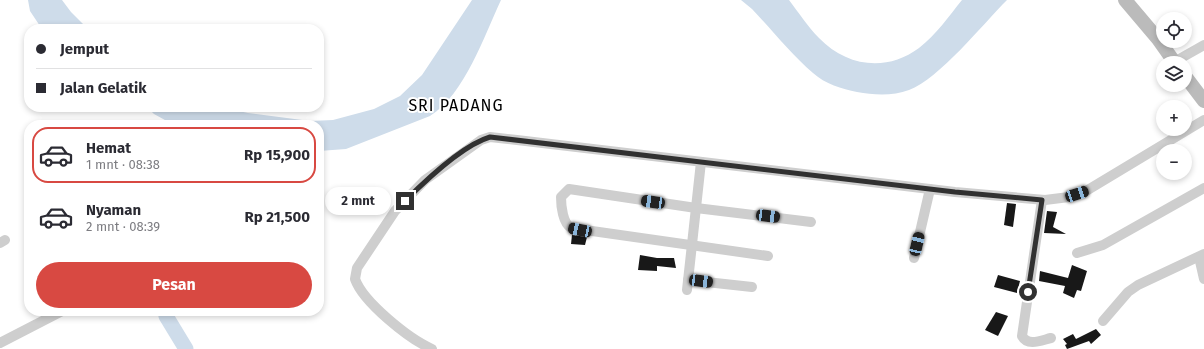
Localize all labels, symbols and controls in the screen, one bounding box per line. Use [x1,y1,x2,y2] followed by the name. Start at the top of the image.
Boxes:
[1156,12,1192,180] map controls
[1156,12,1192,48] button: locate
[60,40,109,58] text: Jemput
[1156,56,1192,92] button: layers
[60,79,147,97] text: Jalan Gelatik
[408,96,504,115] district label: SRI PADANG
[1156,100,1192,136] button: +
[38,137,74,173] icon: car
[86,139,131,157] text: Hemat
[1156,144,1192,180] button: −
[244,146,310,164] text: Rp 15,900
[86,157,160,172] text: 1 mnt · 08:38
[1064,185,1090,203] car
[325,187,391,215] callout: 2 mnt
[396,192,414,210] route end
[341,193,375,208] text: 2 mnt
[640,194,666,210] car
[38,199,74,235] icon: car
[86,201,141,219] text: Nyaman
[245,208,310,226] text: Rp 21,500
[755,209,781,223] car
[86,219,160,234] text: 2 mnt · 08:39
[567,222,593,238] car
[908,231,926,257] car
[36,262,312,308] button: Pesan
[688,274,714,288] car
[1019,283,1037,301] route start

